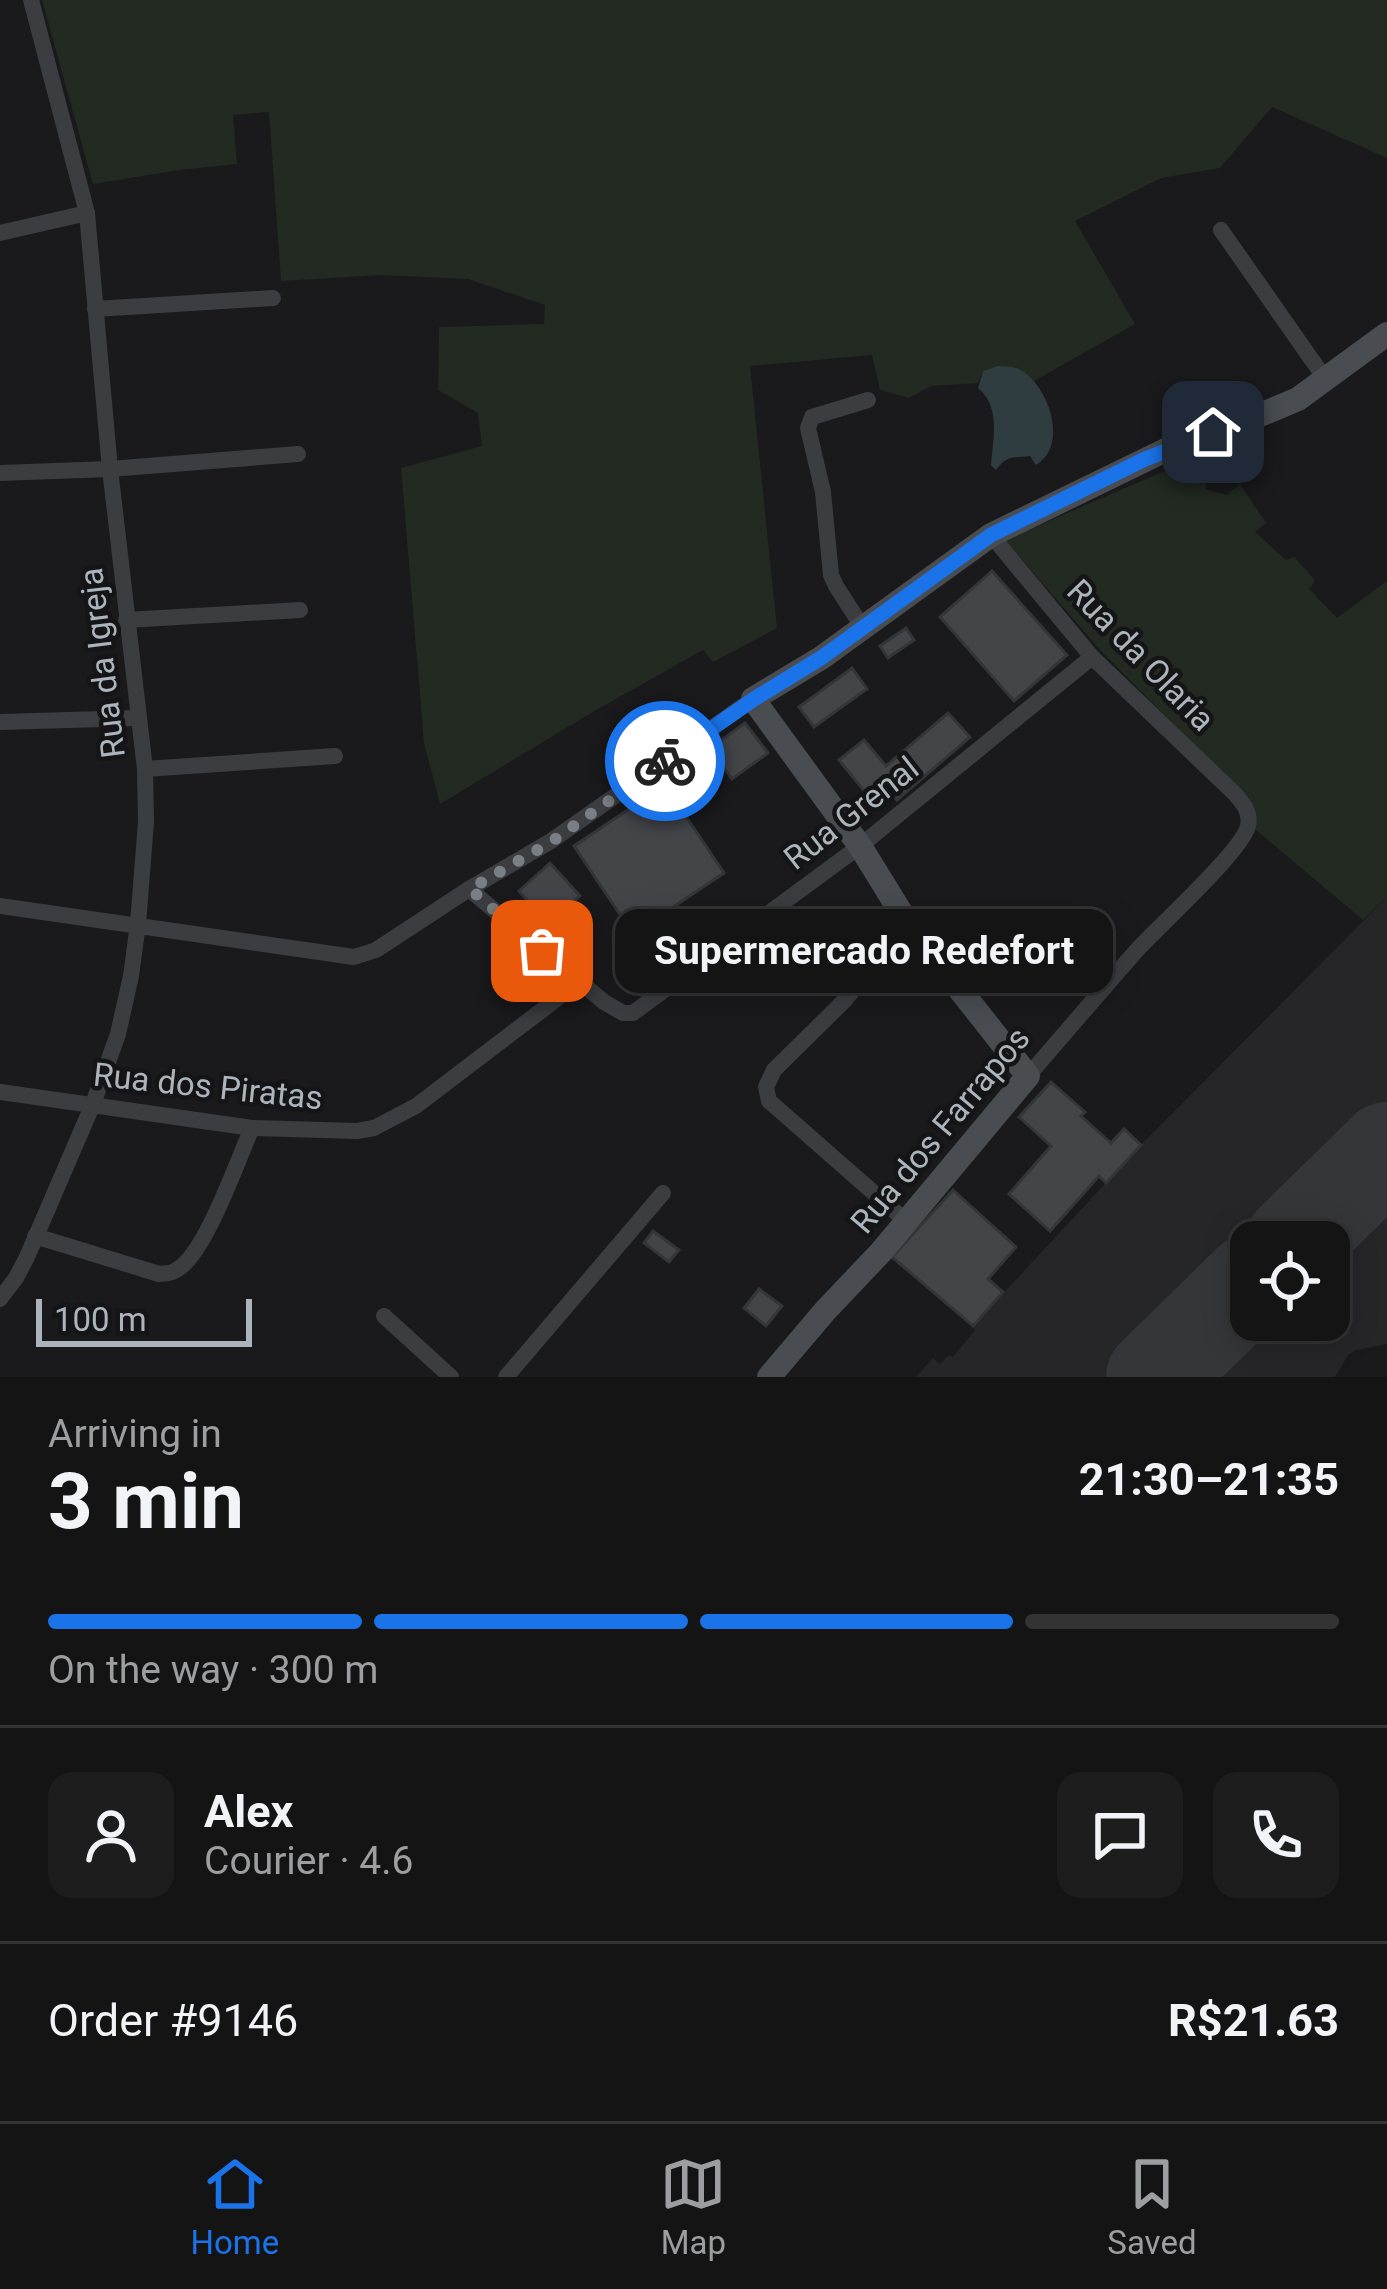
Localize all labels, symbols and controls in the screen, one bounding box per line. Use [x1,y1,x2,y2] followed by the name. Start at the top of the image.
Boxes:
[1162,381,1264,483] pin
[1180,399,1246,465] icon: home
[71,566,133,760] street label: Rua da Igreja
[1059,571,1223,739] street label: Rua da Olaria
[605,701,725,821] courier
[632,728,698,794] icon: bike
[776,748,926,878] street label: Rua Grenal
[491,900,593,1002] pin
[614,909,1112,993] callout: Supermercado Redefort
[509,918,575,984] icon: bag
[654,928,1074,974] text: Supermercado Redefort
[842,1019,1038,1241] street label: Rua dos Farrapos
[91,1055,325,1117] street label: Rua dos Piratas
[1230,1221,1350,1341] map controls
[1230,1221,1350,1341] button: locate
[36,1293,252,1346] scale bar
[54,1300,147,1339] text: 100 m
[48,1411,222,1457] text: Arriving in
[1079,1453,1339,1506] text: 21:30–21:35
[48,1456,244,1547] text: 3 min
[48,1647,379,1693] text: On the way · 300 m
[48,1772,174,1898] button: person
[1057,1772,1183,1898] button: chat
[1213,1772,1339,1898] button: phone
[204,1785,293,1838] text: Alex
[204,1838,413,1884] text: Courier · 4.6
[48,1994,298,2047] text: Order #9146
[1168,1994,1339,2047] text: R$21.63
[191,2151,279,2262] tab: Home
[660,2151,726,2262] tab: Map
[1107,2151,1197,2262] tab: Saved

